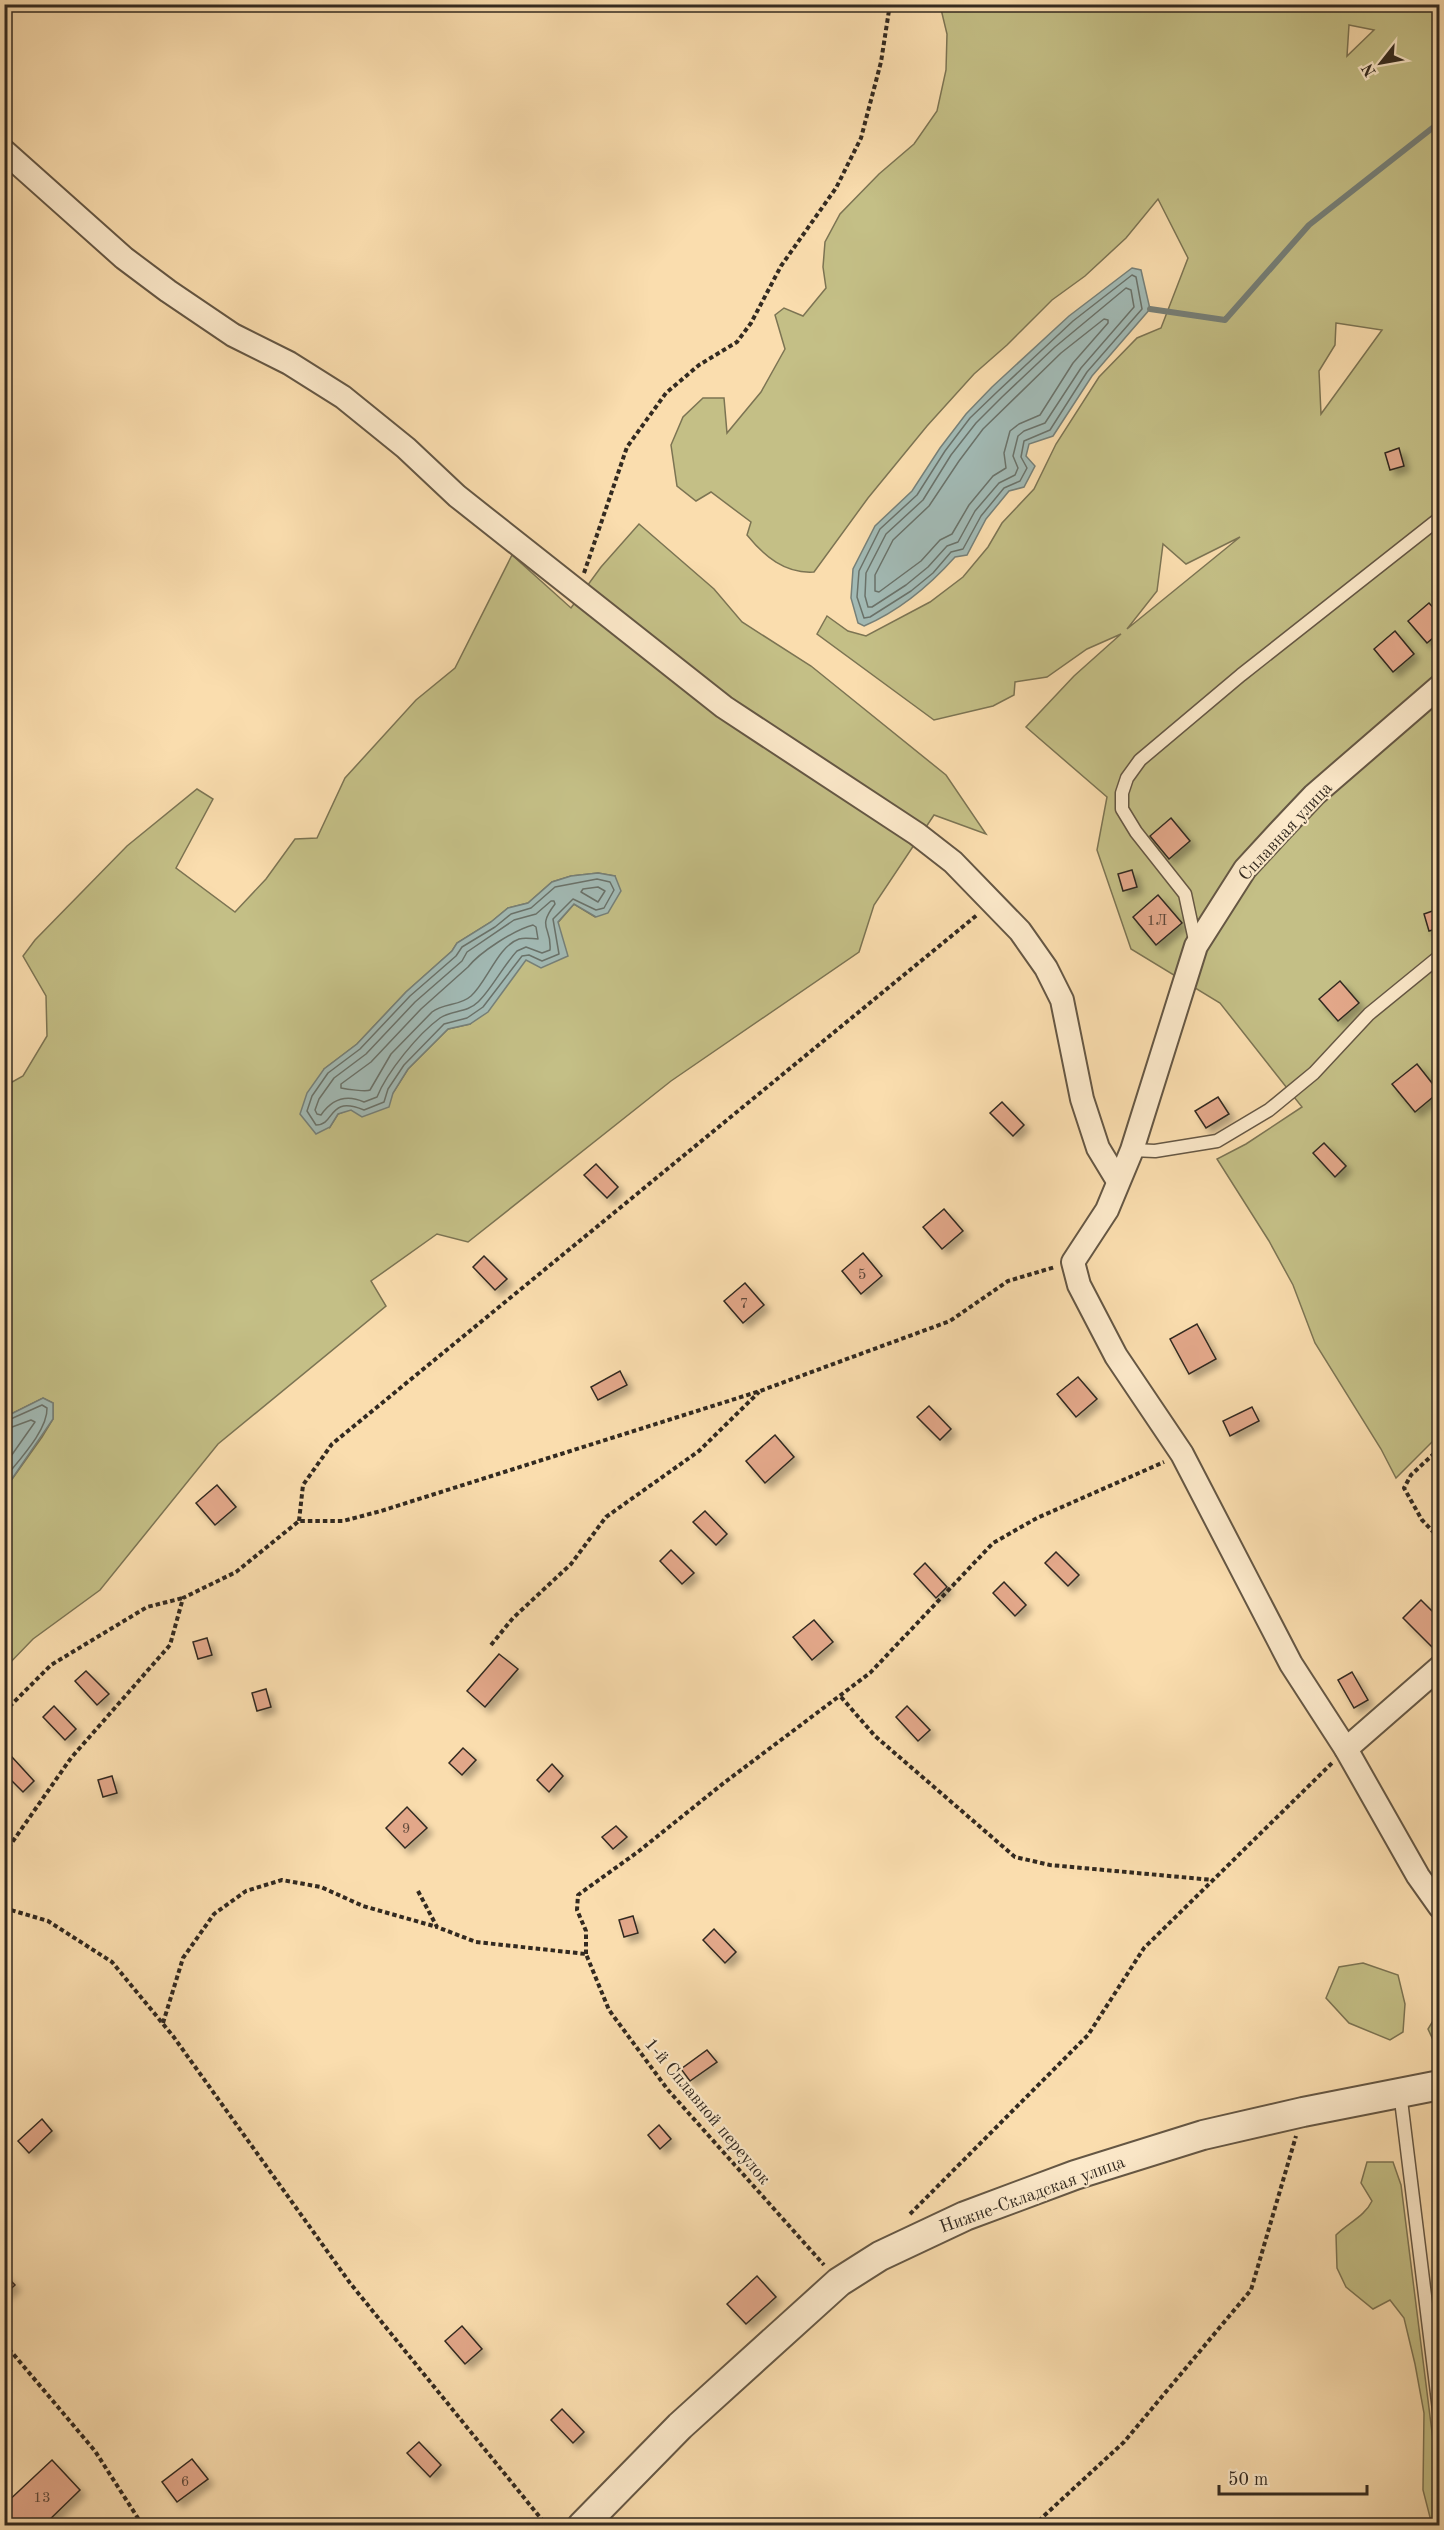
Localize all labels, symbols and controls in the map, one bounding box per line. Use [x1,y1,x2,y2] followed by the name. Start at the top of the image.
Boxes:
[1351,33,1411,93] north arrow
[1359,60,1380,79] text: N
[1236,779,1336,885] street label: Сплавная улица
[1147,914,1168,929] house number: 1Л
[858,1268,866,1283] house number: 5
[740,1297,748,1312] house number: 7
[402,1822,410,1837] house number: 9
[641,2035,774,2188] street label: 1-й Сплавной переулок
[937,2153,1127,2237] street label: Нижне-Складская улица
[1219,2458,1368,2496] scale bar
[1228,2471,1268,2489] text: 50 m
[181,2475,189,2490] house number: 6
[33,2491,51,2506] house number: 13

